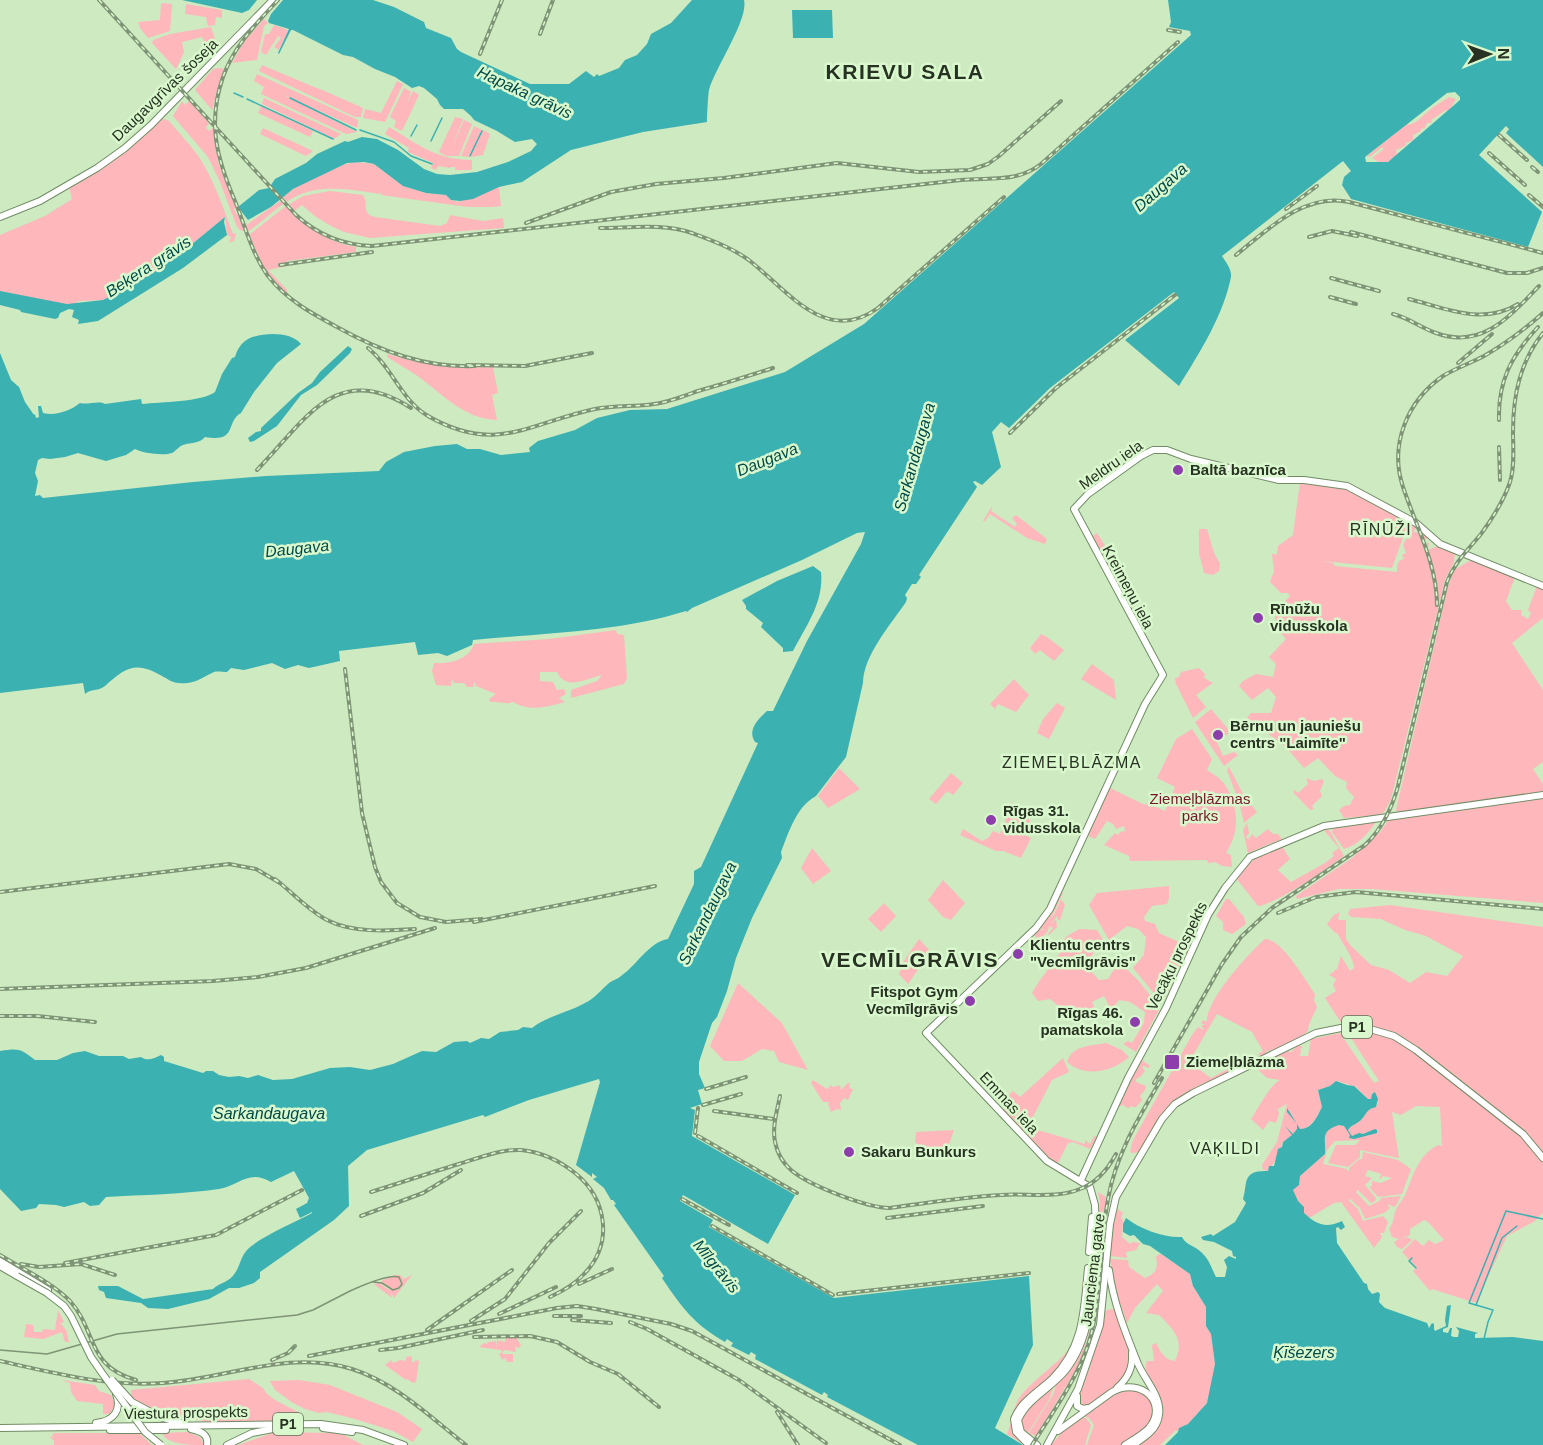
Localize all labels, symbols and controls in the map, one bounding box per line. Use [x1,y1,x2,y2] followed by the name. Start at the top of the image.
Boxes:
[1459,24,1519,84] north arrow
[108,34,221,144] street label: Daugavgrīvas šoseja
[1495,48,1512,60] text: N
[826,60,984,83] district label: KRIEVU SALA
[475,63,575,122] water label: Hapaka grāvis
[1131,160,1190,215] water label: Daugava
[103,233,194,300] water label: Beķera grāvis
[891,401,938,513] water label: Sarkandaugava
[1076,436,1146,493] street label: Meldru iela
[734,440,800,479] water label: Daugava
[1190,461,1287,478] place label: Baltā baznīca
[1171,463,1185,477] marker: Baltā baznīca
[1350,520,1412,538] district label: RĪNŪŽI
[264,537,330,560] water label: Daugava
[1099,542,1158,632] street label: Kreimeņu iela
[1270,600,1348,634] place label: Rīnūžu vidusskola
[1251,611,1265,625] marker: Rīnūžu vidusskola
[1230,717,1361,751] place label: Bērnu un jauniešu centrs "Laimīte"
[1211,728,1225,742] marker: Bērnu un jauniešu centrs "Laimīte"
[1002,754,1142,771] district label: ZIEMEĻBLĀZMA
[1150,790,1250,824] park label: Ziemeļblāzmas parks
[1003,802,1081,836] place label: Rīgas 31. vidusskola
[984,813,998,827] marker: Rīgas 31. vidusskola
[675,859,740,967] water label: Sarkandaugava
[1143,899,1210,1013] street label: Vecāķu prospekts
[1030,936,1136,970] place label: Klientu centrs "Vecmīlgrāvis"
[1011,947,1025,961] marker: Klientu centrs "Vecmīlgrāvis"
[821,948,999,971] district label: VECMĪLGRĀVIS
[866,983,958,1017] place label: Fitspot Gym Vecmīlgrāvis
[963,994,977,1008] marker: Fitspot Gym Vecmīlgrāvis
[1040,1004,1124,1038] place label: Rīgas 46. pamatskola
[1128,1015,1142,1029] marker: Rīgas 46. pamatskola
[1342,1016,1372,1038] road number: P1
[1163,1053,1181,1071] marker: Ziemeļblāzma
[1186,1053,1285,1070] place label: Ziemeļblāzma
[976,1068,1043,1138] street label: Emmas iela
[213,1105,325,1122] water label: Sarkandaugava
[1190,1140,1260,1157] district label: VAĶILDI
[861,1143,976,1160] place label: Sakaru Bunkurs
[842,1145,856,1159] marker: Sakaru Bunkurs
[1077,1213,1108,1327] street label: Jaunciema gatve
[690,1236,743,1296] water label: Mīlgrāvis
[1273,1344,1335,1361] water label: Ķīšezers
[124,1403,248,1422] street label: Viestura prospekts
[273,1413,303,1435] road number: P1

